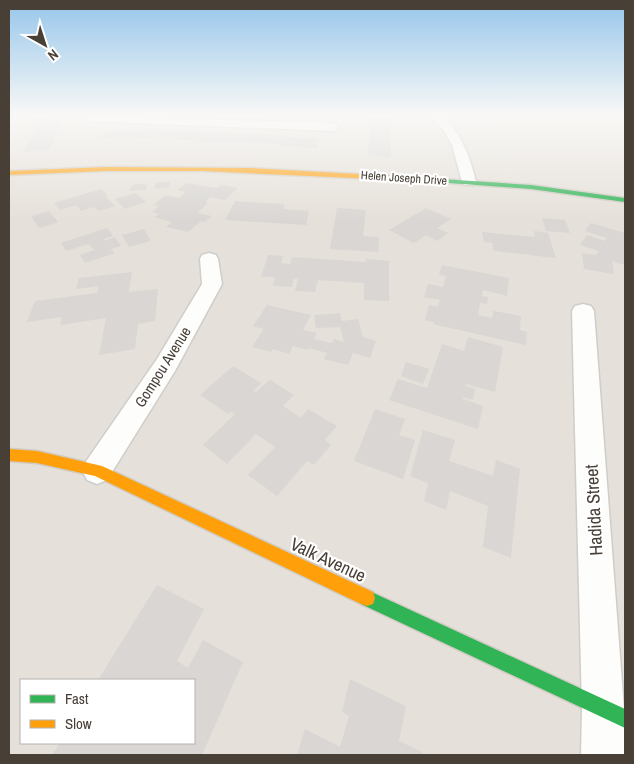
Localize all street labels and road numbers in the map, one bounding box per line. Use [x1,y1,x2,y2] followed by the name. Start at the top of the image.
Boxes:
[360,167,448,189] street label: Helen Joseph Drive
[129,322,196,411] street label: Gompou Avenue
[579,464,608,556] street label: Hadida Street
[286,531,370,588] street label: Valk Avenue

